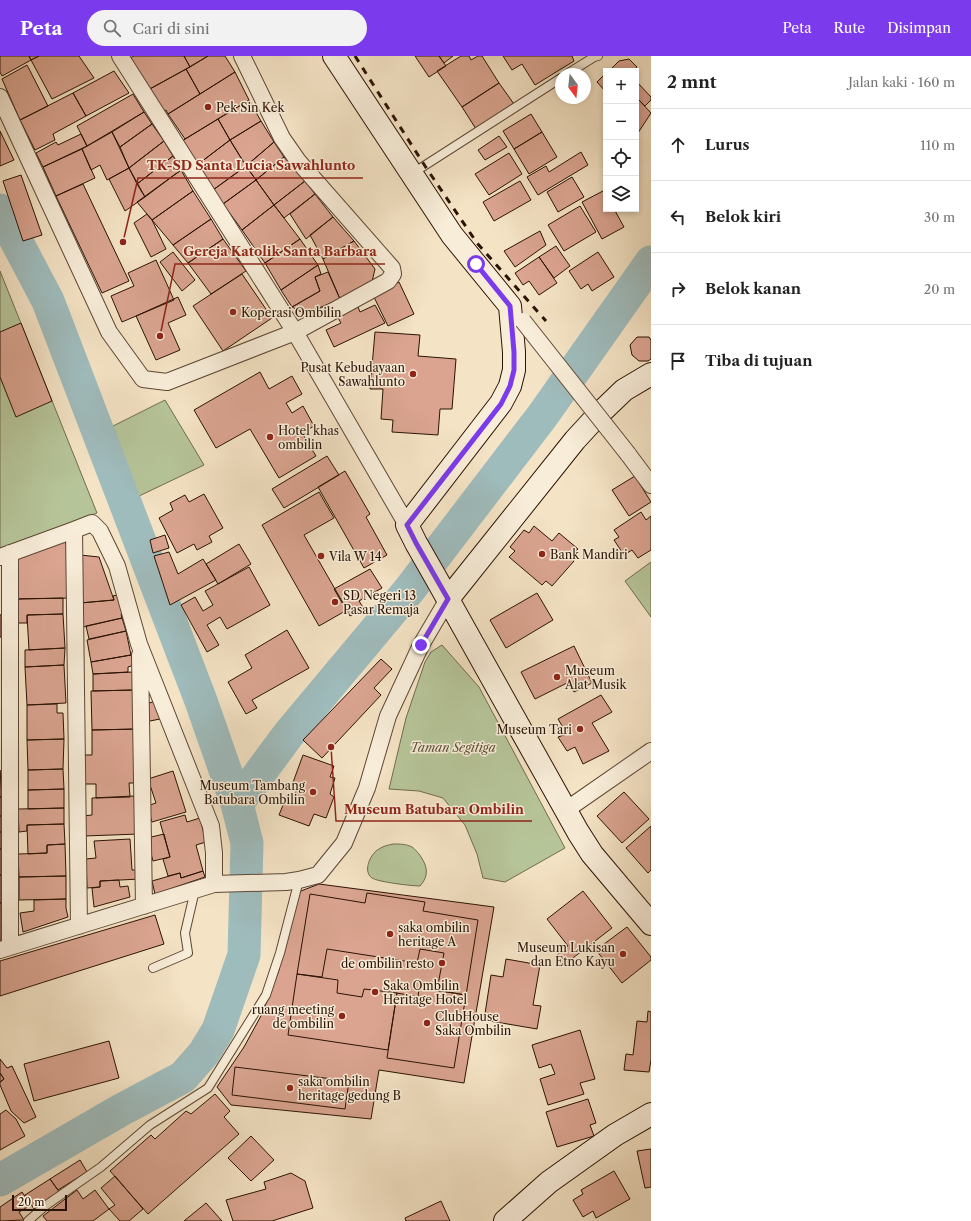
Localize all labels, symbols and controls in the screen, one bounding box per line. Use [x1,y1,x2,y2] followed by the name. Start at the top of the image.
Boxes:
[87,10,367,46] search box
[20,17,63,40] text: Peta
[101,17,123,39] icon: search
[133,19,210,38] text: Cari di sini
[782,19,812,37] text: Peta
[834,19,865,37] text: Rute
[887,19,951,37] text: Disimpan
[555,68,591,104] north arrow
[603,68,639,212] map controls
[603,68,639,104] button: +
[667,72,717,92] text: 2 mnt
[848,74,955,90] text: Jalan kaki · 160 m
[216,100,286,115] place label: Pek Sin Kek
[203,102,213,112] marker: Pek Sin Kek
[603,104,639,140] button: −
[667,134,689,156] icon: ahead
[705,135,750,154] text: Lurus
[920,137,955,153] text: 110 m
[603,140,639,176] button: locate
[138,153,363,178] callout: TK-SD Santa Lucia Sawahlunto
[147,157,355,173] text: TK-SD Santa Lucia Sawahlunto
[603,176,639,212] button: layers
[667,206,689,228] icon: left
[705,207,781,226] text: Belok kiri
[924,209,955,225] text: 30 m
[175,239,385,264] callout: Gereja Katolik Santa Barbara
[183,243,377,259] text: Gereja Katolik Santa Barbara
[467,255,485,273] route start
[667,278,689,300] icon: right
[705,279,801,298] text: Belok kanan
[924,281,955,297] text: 20 m
[241,305,342,320] place label: Koperasi Ombilin
[228,307,238,317] marker: Koperasi Ombilin
[667,350,689,372] icon: arrive
[705,351,813,370] text: Tiba di tujuan
[300,360,405,389] place label: Pusat Kebudayaan Sawahlunto
[408,369,418,379] marker: Pusat Kebudayaan Sawahlunto
[278,423,339,452] place label: Hotel khas ombilin
[265,432,275,442] marker: Hotel khas ombilin
[550,547,628,562] place label: Bank Mandiri
[328,549,382,564] place label: Vila W 14
[537,549,547,559] marker: Bank Mandiri
[316,551,326,561] marker: Vila W 14
[343,588,420,617] place label: SD Negeri 13 Pasar Remaja
[330,597,340,607] marker: SD Negeri 13 Pasar Remaja
[412,636,430,654] route end
[564,663,627,692] place label: Museum Alat Musik
[552,672,562,682] marker: Museum Alat Musik
[496,722,572,737] place label: Museum Tari
[575,724,585,734] marker: Museum Tari
[410,740,496,755] park label: Taman Segitiga
[200,778,306,807] place label: Museum Tambang Batubara Ombilin
[308,787,318,797] marker: Museum Tambang Batubara Ombilin
[336,796,532,821] callout: Museum Batubara Ombilin
[344,801,524,817] text: Museum Batubara Ombilin
[398,920,470,949] place label: saka ombilin heritage A
[385,929,395,939] marker: saka ombilin heritage A
[517,940,616,969] place label: Museum Lukisan dan Etno Kayu
[618,949,628,959] marker: Museum Lukisan dan Etno Kayu
[341,956,434,971] place label: de ombilin resto
[437,958,447,968] marker: de ombilin resto
[383,978,468,1007] place label: Saka Ombilin Heritage Hotel
[370,987,380,997] marker: Saka Ombilin Heritage Hotel
[252,1002,335,1031] place label: ruang meeting de ombilin
[435,1009,512,1038] place label: ClubHouse Saka Ombilin
[337,1011,347,1021] marker: ruang meeting de ombilin
[422,1018,432,1028] marker: ClubHouse Saka Ombilin
[298,1074,401,1103] place label: saka ombilin heritage gedung B
[285,1083,295,1093] marker: saka ombilin heritage gedung B
[12,1193,67,1212] scale bar
[18,1195,44,1209] text: 20 m

